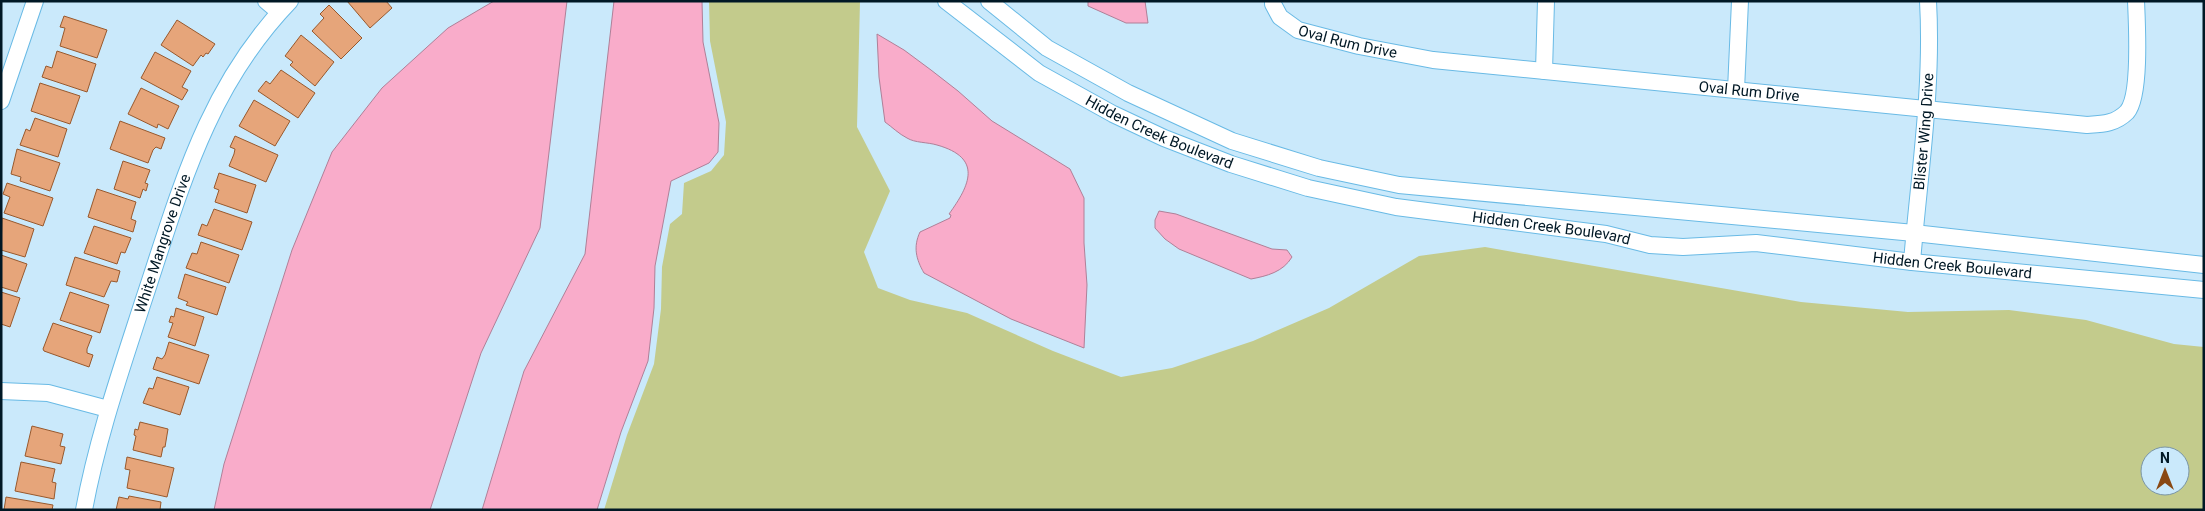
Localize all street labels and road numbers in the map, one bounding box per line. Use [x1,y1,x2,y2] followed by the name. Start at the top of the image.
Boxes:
[1296,21,1399,62] street label: Oval Rum Drive
[1910,73,1937,191] street label: Blister Wing Drive
[1698,77,1800,105] street label: Oval Rum Drive
[1082,92,1236,173] street label: Hidden Creek Boulevard
[131,171,194,316] street label: White Mangrove Drive
[1471,208,1632,249] street label: Hidden Creek Boulevard
[1872,248,2033,282] street label: Hidden Creek Boulevard

